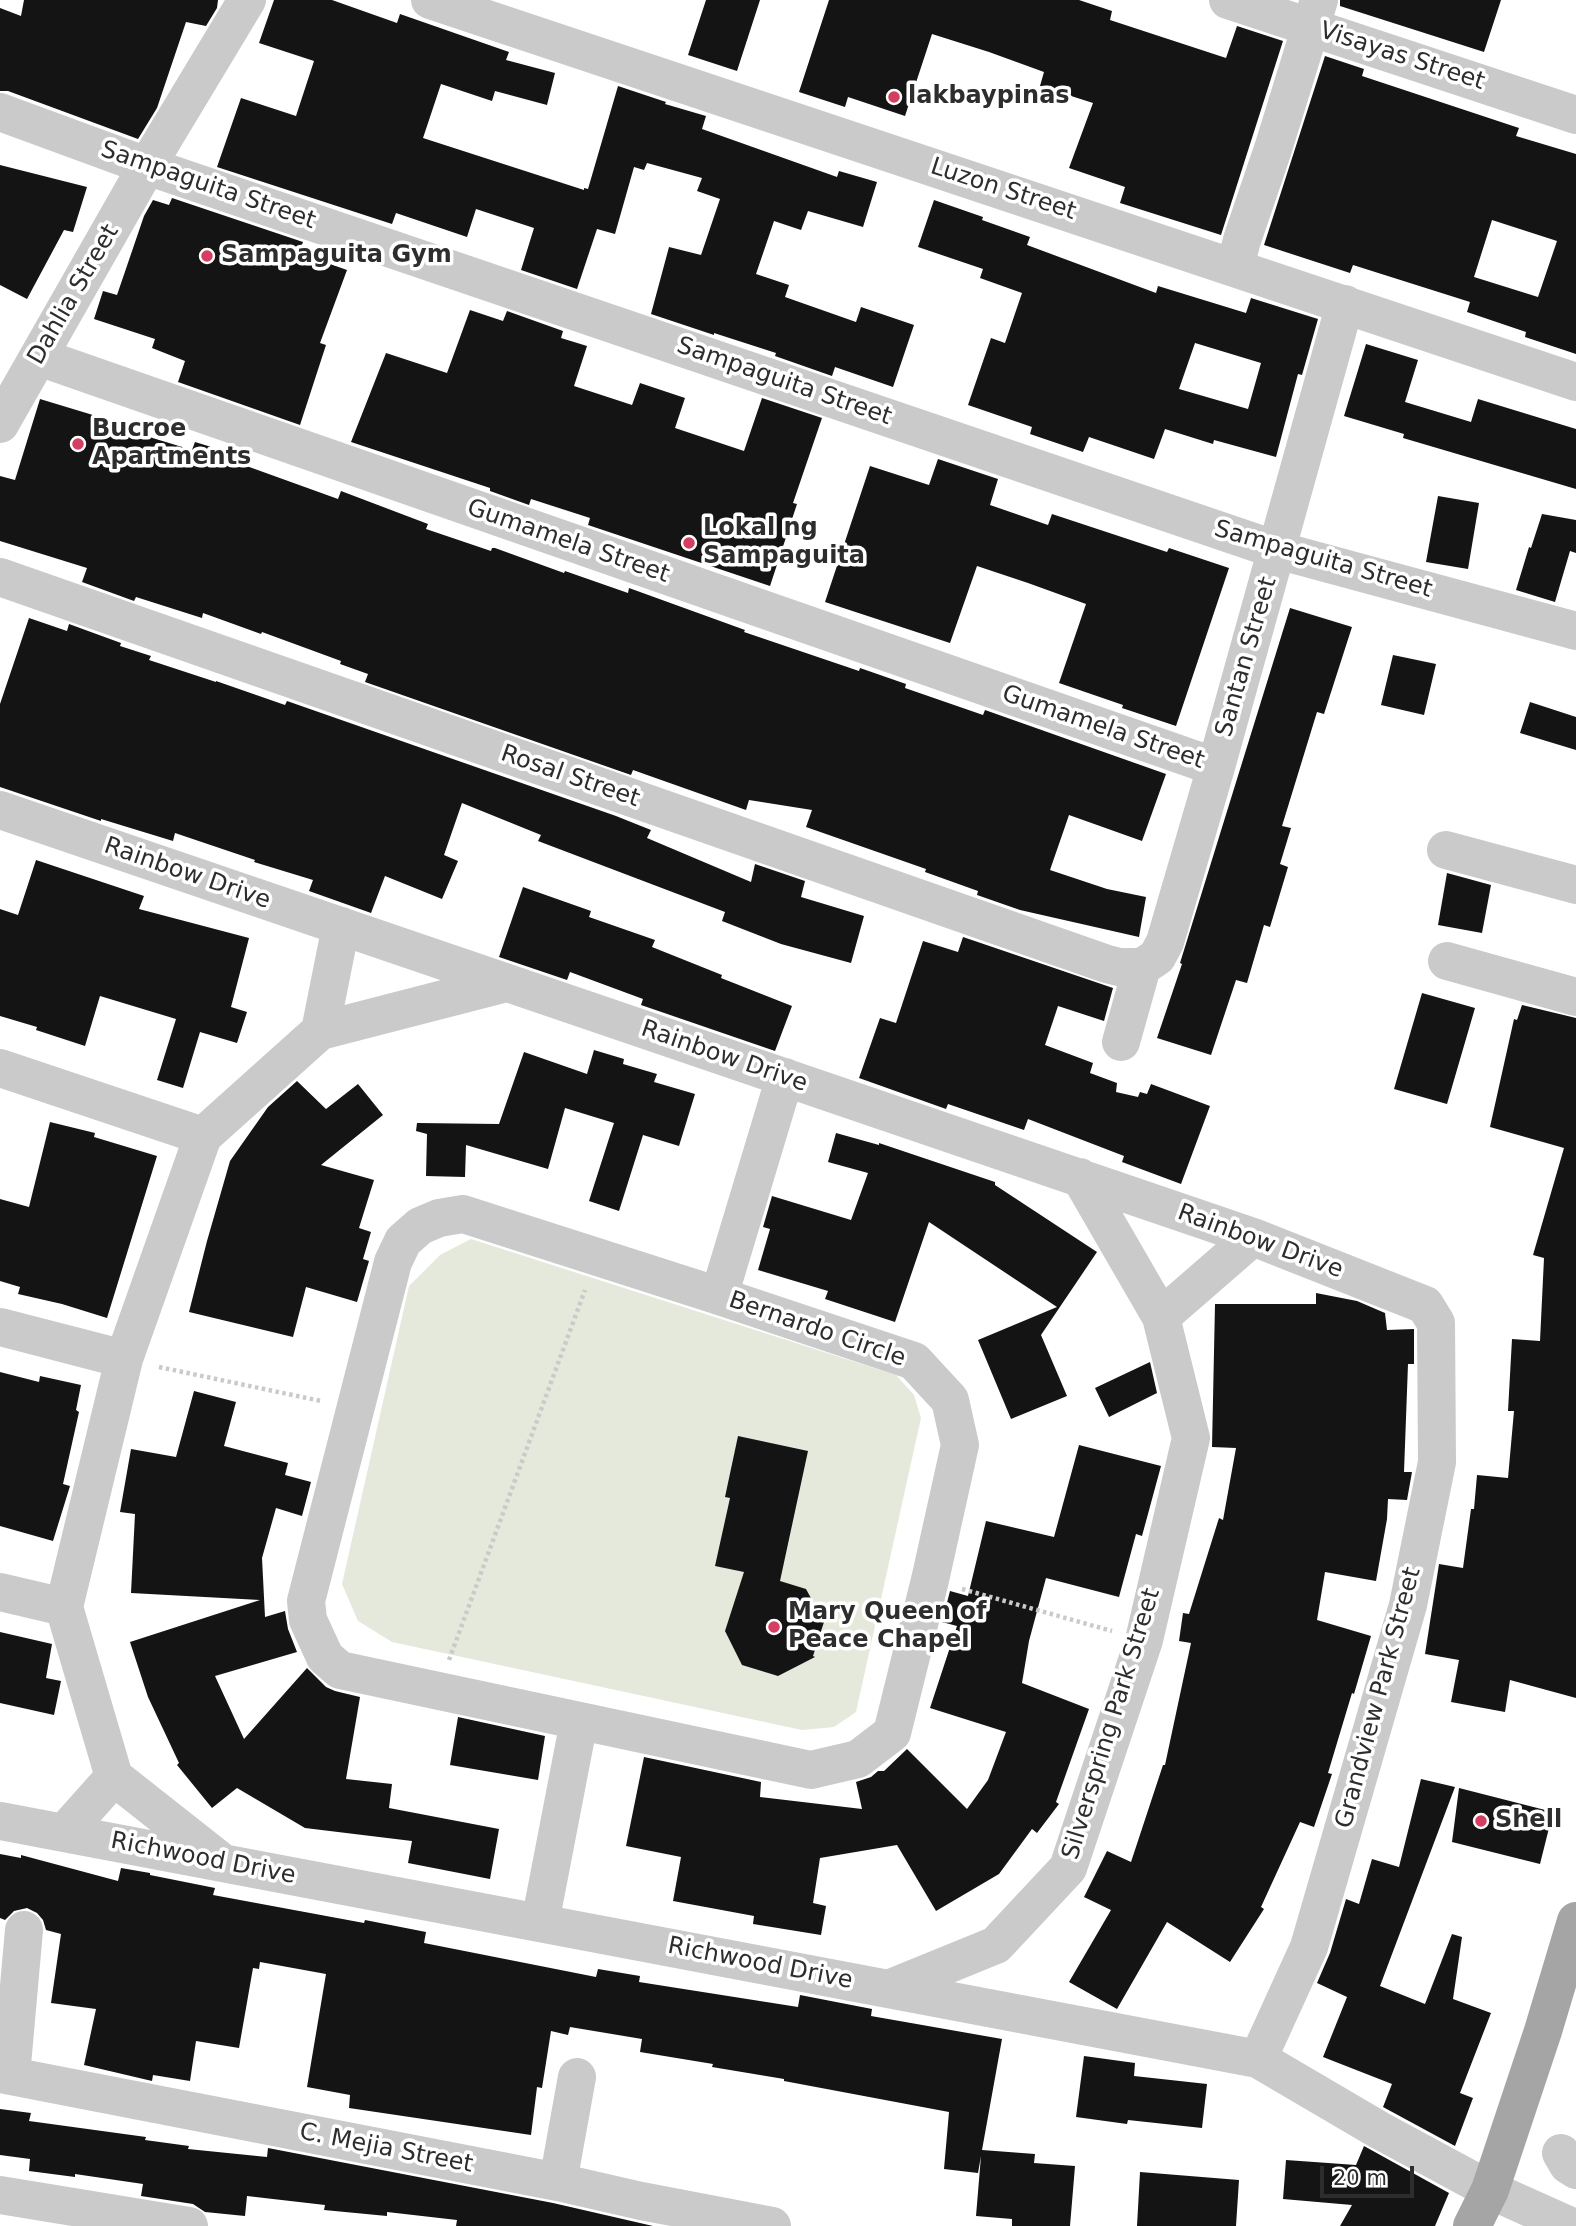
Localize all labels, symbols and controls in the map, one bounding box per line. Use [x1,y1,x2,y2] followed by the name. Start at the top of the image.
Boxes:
[1316,17,1488,97] street label: Visayas Street
[908,83,1070,111] place label: lakbaypinas
[886,89,902,105] marker: lakbaypinas
[97,136,319,236] street label: Sampaguita Street
[927,153,1079,227] street label: Luzon Street
[22,220,126,370] street label: Dahlia Street
[221,242,452,270] place label: Sampaguita Gym
[199,248,215,264] marker: Sampaguita Gym
[673,332,895,432] street label: Sampaguita Street
[92,416,251,472] place label: Bucroe Apartments
[70,436,86,452] marker: Bucroe Apartments
[463,494,673,590] street label: Gumamela Street
[703,515,865,571] place label: Lokal ng Sampaguita
[1211,515,1435,605] street label: Sampaguita Street
[681,535,697,551] marker: Lokal ng Sampaguita
[1210,574,1284,740] street label: Santan Street
[998,680,1208,776] street label: Gumamela Street
[497,740,643,814] street label: Rosal Street
[100,832,274,916] street label: Rainbow Drive
[637,1015,811,1099] street label: Rainbow Drive
[1173,1199,1347,1285] street label: Rainbow Drive
[725,1286,909,1374] street label: Bernardo Circle
[1330,1564,1428,1832] street label: Grandview Park Street
[1057,1585,1167,1863] street label: Silverspring Park Street
[788,1599,986,1655] place label: Mary Queen of Peace Chapel
[766,1619,782,1635] marker: Mary Queen of Peace Chapel
[1495,1807,1562,1835] place label: Shell
[1473,1813,1489,1829] marker: Shell
[108,1827,298,1891] street label: Richwood Drive
[665,1932,855,1996] street label: Richwood Drive
[297,2118,475,2180] street label: C. Mejia Street
[1324,2152,1418,2196] scale bar
[1333,2166,1387,2190] text: 20 m

